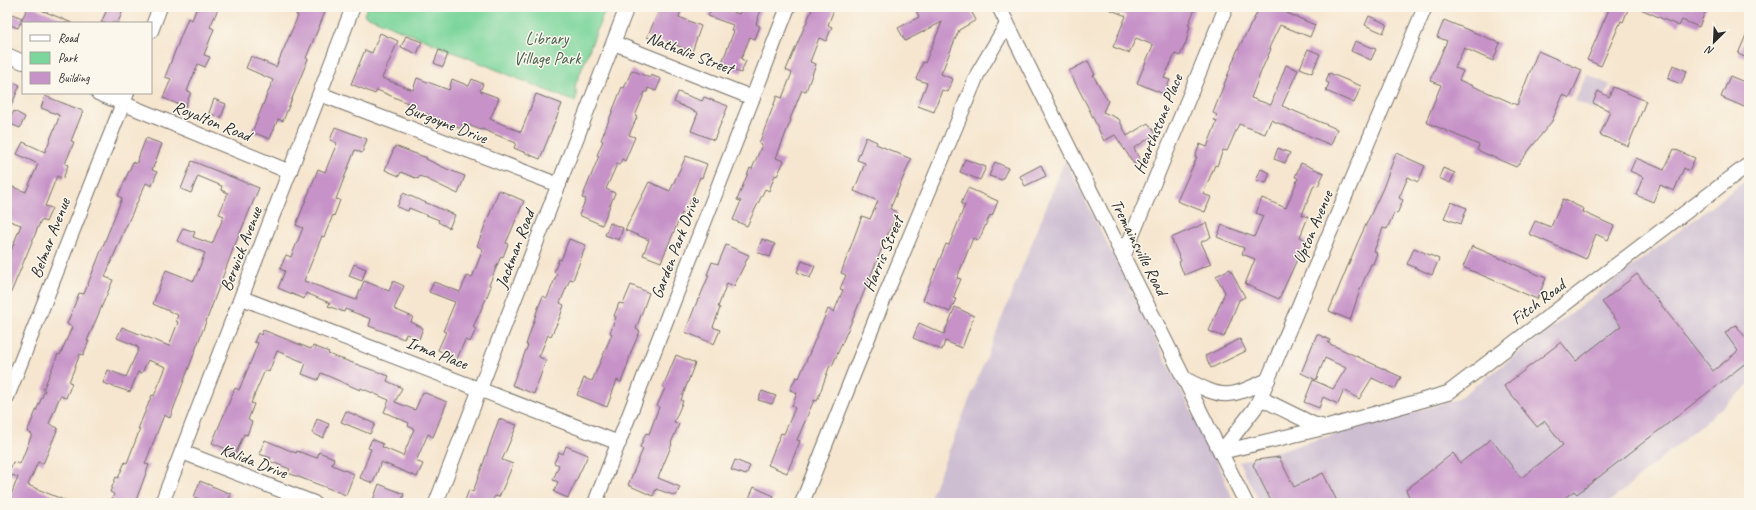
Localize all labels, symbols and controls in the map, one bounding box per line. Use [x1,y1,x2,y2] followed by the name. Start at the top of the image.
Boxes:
[22,22,152,94] legend
[1694,22,1734,62] north arrow
[644,27,738,80] street label: Nathalie Street
[514,28,582,69] park label: Library Village Park
[58,30,80,46] text: Road
[1702,42,1716,59] text: N
[58,50,79,66] text: Park
[58,70,90,86] text: Building
[1129,70,1188,177] street label: Hearthstone Place
[170,96,257,147] street label: Royalton Road
[402,98,492,149] street label: Burgoyne Drive
[1288,186,1338,267] street label: Upton Avenue
[646,193,704,302] street label: Garden Park Drive
[25,194,75,281] street label: Belmar Avenue
[1106,195,1174,302] street label: Tremainsville Road
[215,203,267,294] street label: Berwick Avenue
[490,204,541,292] street label: Jackman Road
[858,211,909,295] street label: Harris Street
[1507,273,1571,329] street label: Fitch Road
[403,332,472,375] street label: Irma Place
[218,439,292,484] street label: Kalida Drive

